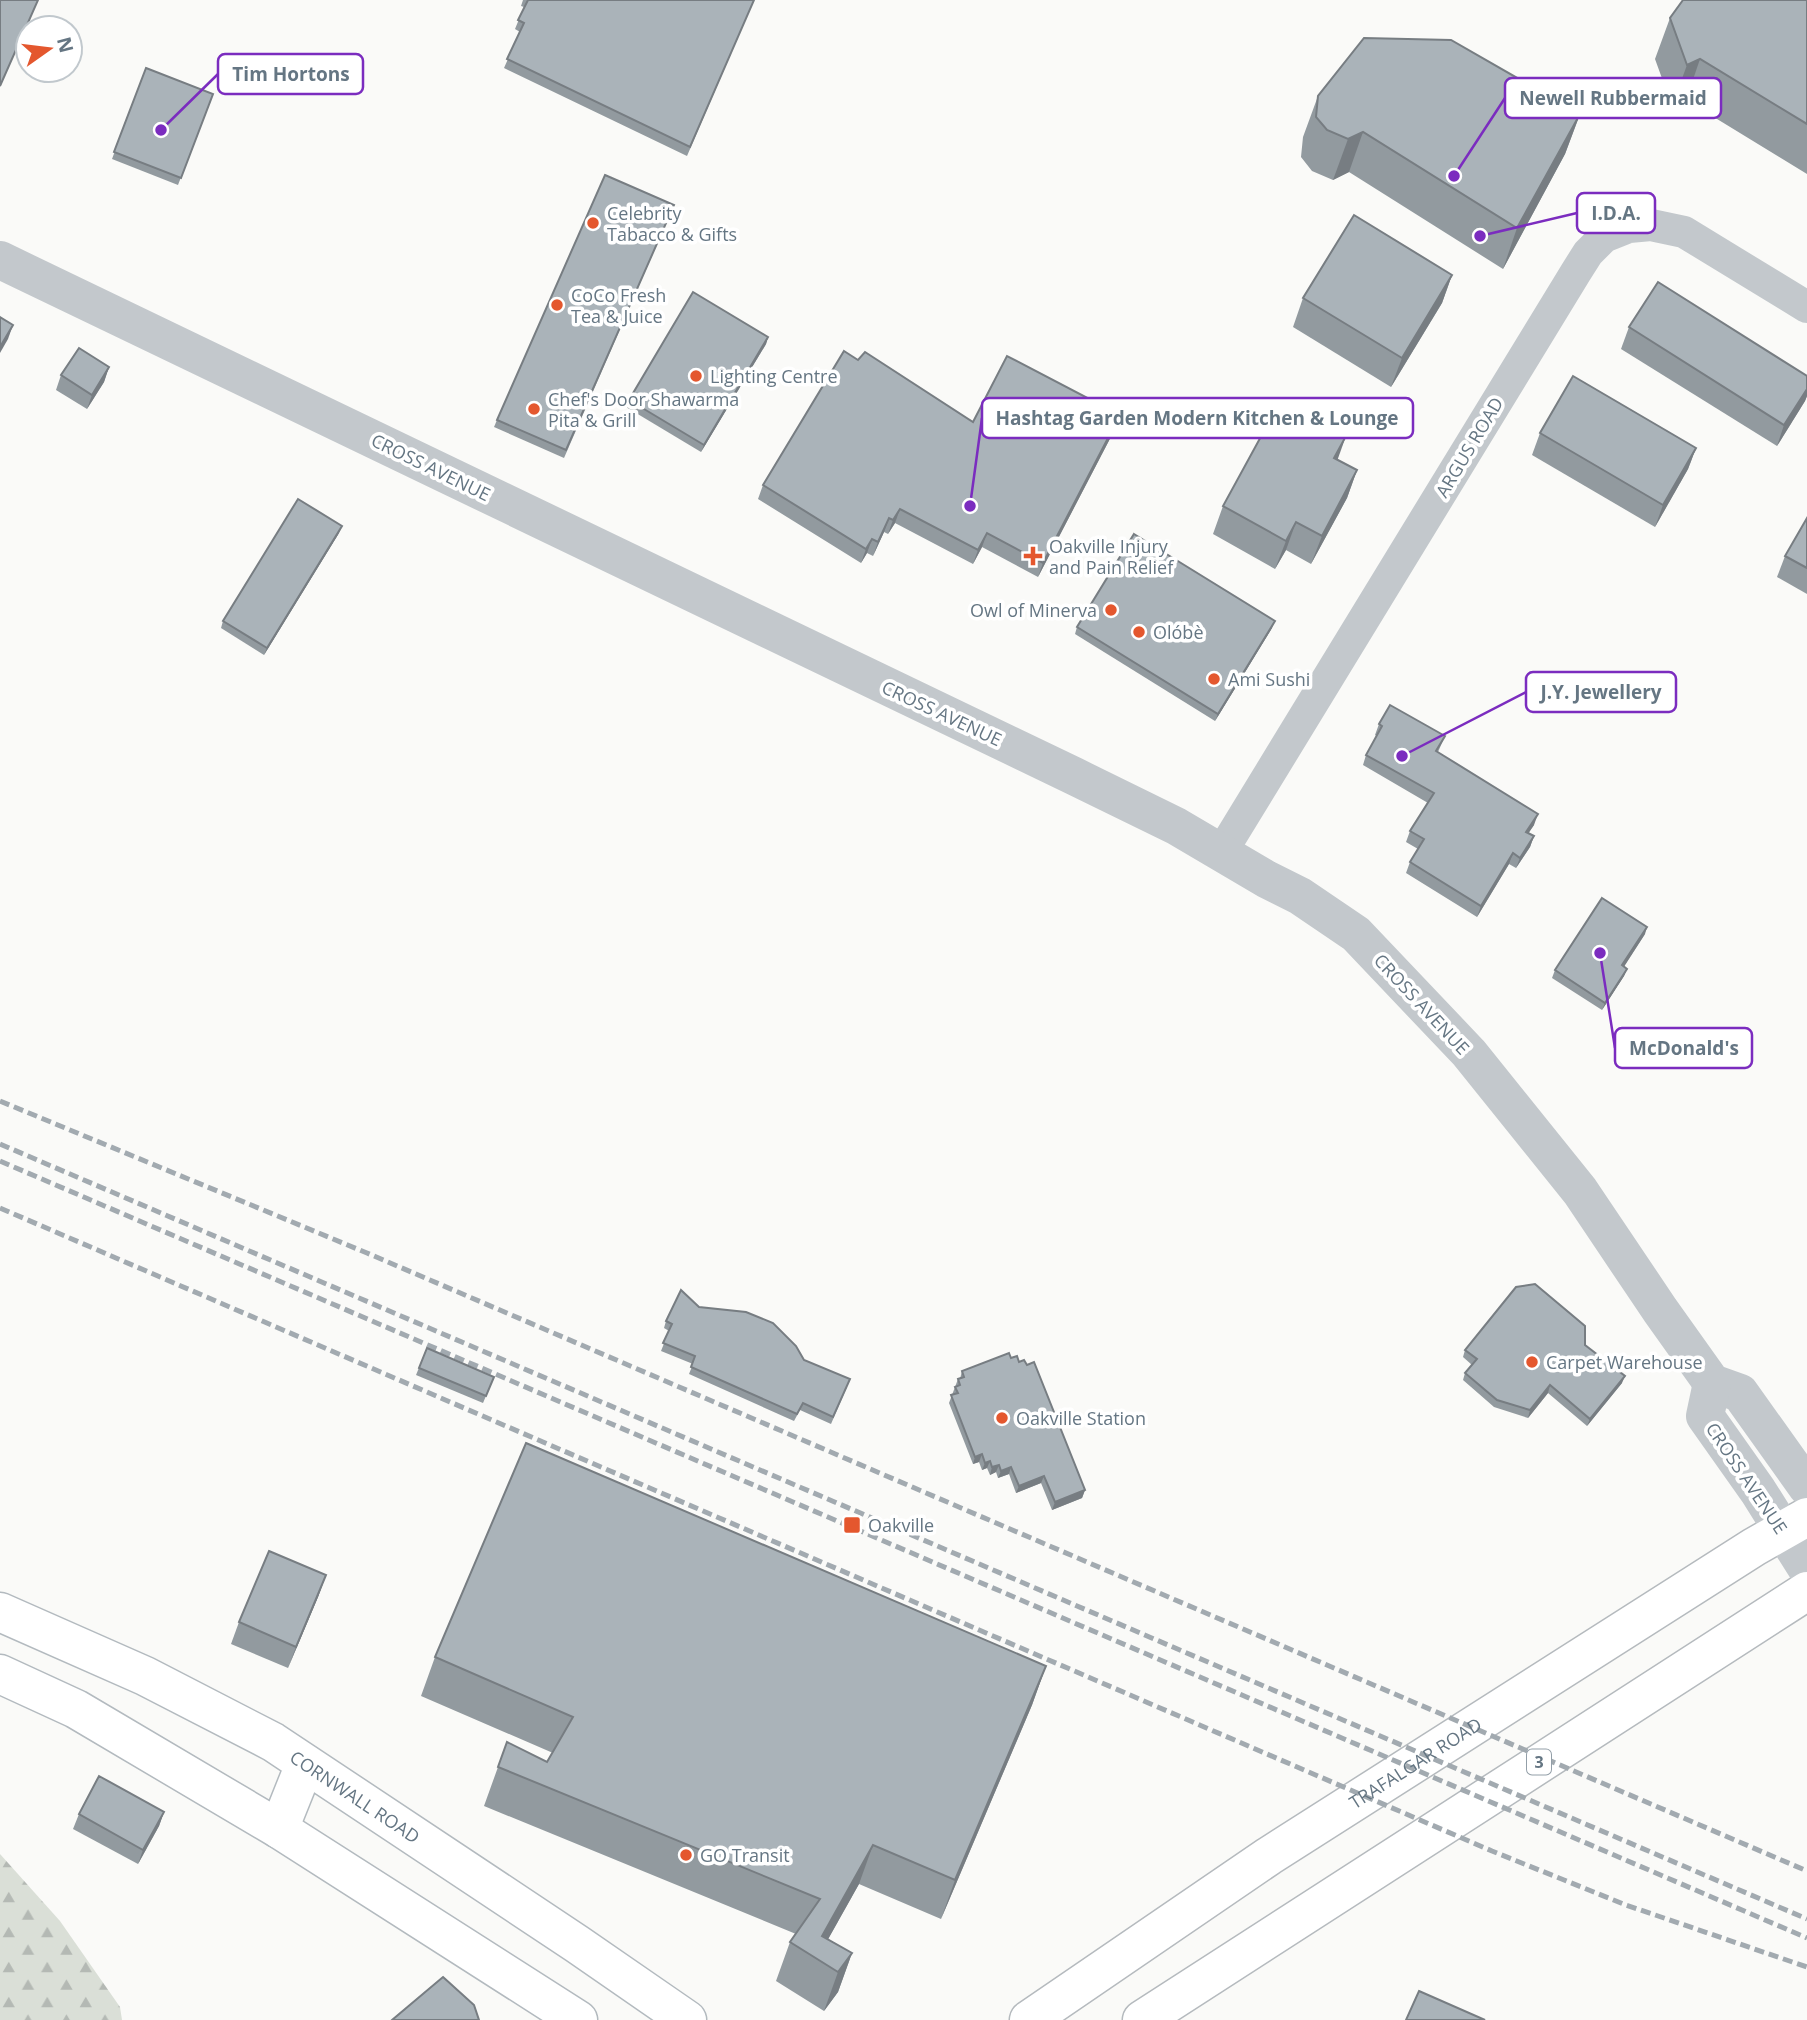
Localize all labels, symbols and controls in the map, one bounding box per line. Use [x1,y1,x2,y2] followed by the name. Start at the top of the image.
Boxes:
[14,14,84,84] north arrow
[51,34,80,56] text: N
[218,54,363,94] callout: Tim Hortons
[232,61,350,87] text: Tim Hortons
[1505,78,1721,118] callout: Newell Rubbermaid
[1519,85,1707,111] text: Newell Rubbermaid
[1577,193,1655,233] callout: I.D.A.
[1591,200,1641,226] text: I.D.A.
[607,201,737,246] place label: Celebrity Tabacco & Gifts
[585,215,601,231] marker: Celebrity Tabacco & Gifts
[571,283,666,328] place label: CoCo Fresh Tea & Juice
[549,297,565,313] marker: CoCo Fresh Tea & Juice
[710,364,838,388] place label: Lighting Centre
[688,368,704,384] marker: Lighting Centre
[548,387,739,432] place label: Chef's Door Shawarma Pita & Grill
[1430,392,1508,502] street label: ARGUS ROAD
[982,398,1413,438] callout: Hashtag Garden Modern Kitchen & Lounge
[526,401,542,417] marker: Chef's Door Shawarma Pita & Grill
[995,405,1399,431] text: Hashtag Garden Modern Kitchen & Lounge
[367,428,495,506] street label: CROSS AVENUE
[1049,534,1174,579] place label: Oakville Injury and Pain Relief
[1023,546,1043,566] marker: Oakville Injury and Pain Relief
[970,598,1097,622] place label: Owl of Minerva
[1103,602,1119,618] marker: Owl of Minerva
[1153,620,1204,644] place label: Olóbè
[1131,624,1147,640] marker: Olóbè
[1228,667,1310,691] place label: Ami Sushi
[1206,671,1222,687] marker: Ami Sushi
[1526,672,1676,712] callout: J.Y. Jewellery
[878,675,1006,751] street label: CROSS AVENUE
[1538,679,1662,705] text: J.Y. Jewellery
[1369,948,1475,1060] street label: CROSS AVENUE
[1615,1028,1752,1068] callout: McDonald's
[1629,1035,1739,1061] text: McDonald's
[1546,1350,1703,1374] place label: Carpet Warehouse
[1524,1354,1540,1370] marker: Carpet Warehouse
[1016,1406,1146,1430] place label: Oakville Station
[994,1410,1010,1426] marker: Oakville Station
[1701,1418,1793,1538] street label: CROSS AVENUE
[868,1513,934,1537] place label: Oakville
[842,1515,862,1535] marker: Oakville
[1344,1712,1486,1814] street label: TRAFALGAR ROAD
[285,1745,425,1848] street label: CORNWALL ROAD
[1527,1750,1551,1774] road number: 3
[700,1843,790,1867] place label: GO Transit
[678,1847,694,1863] marker: GO Transit

